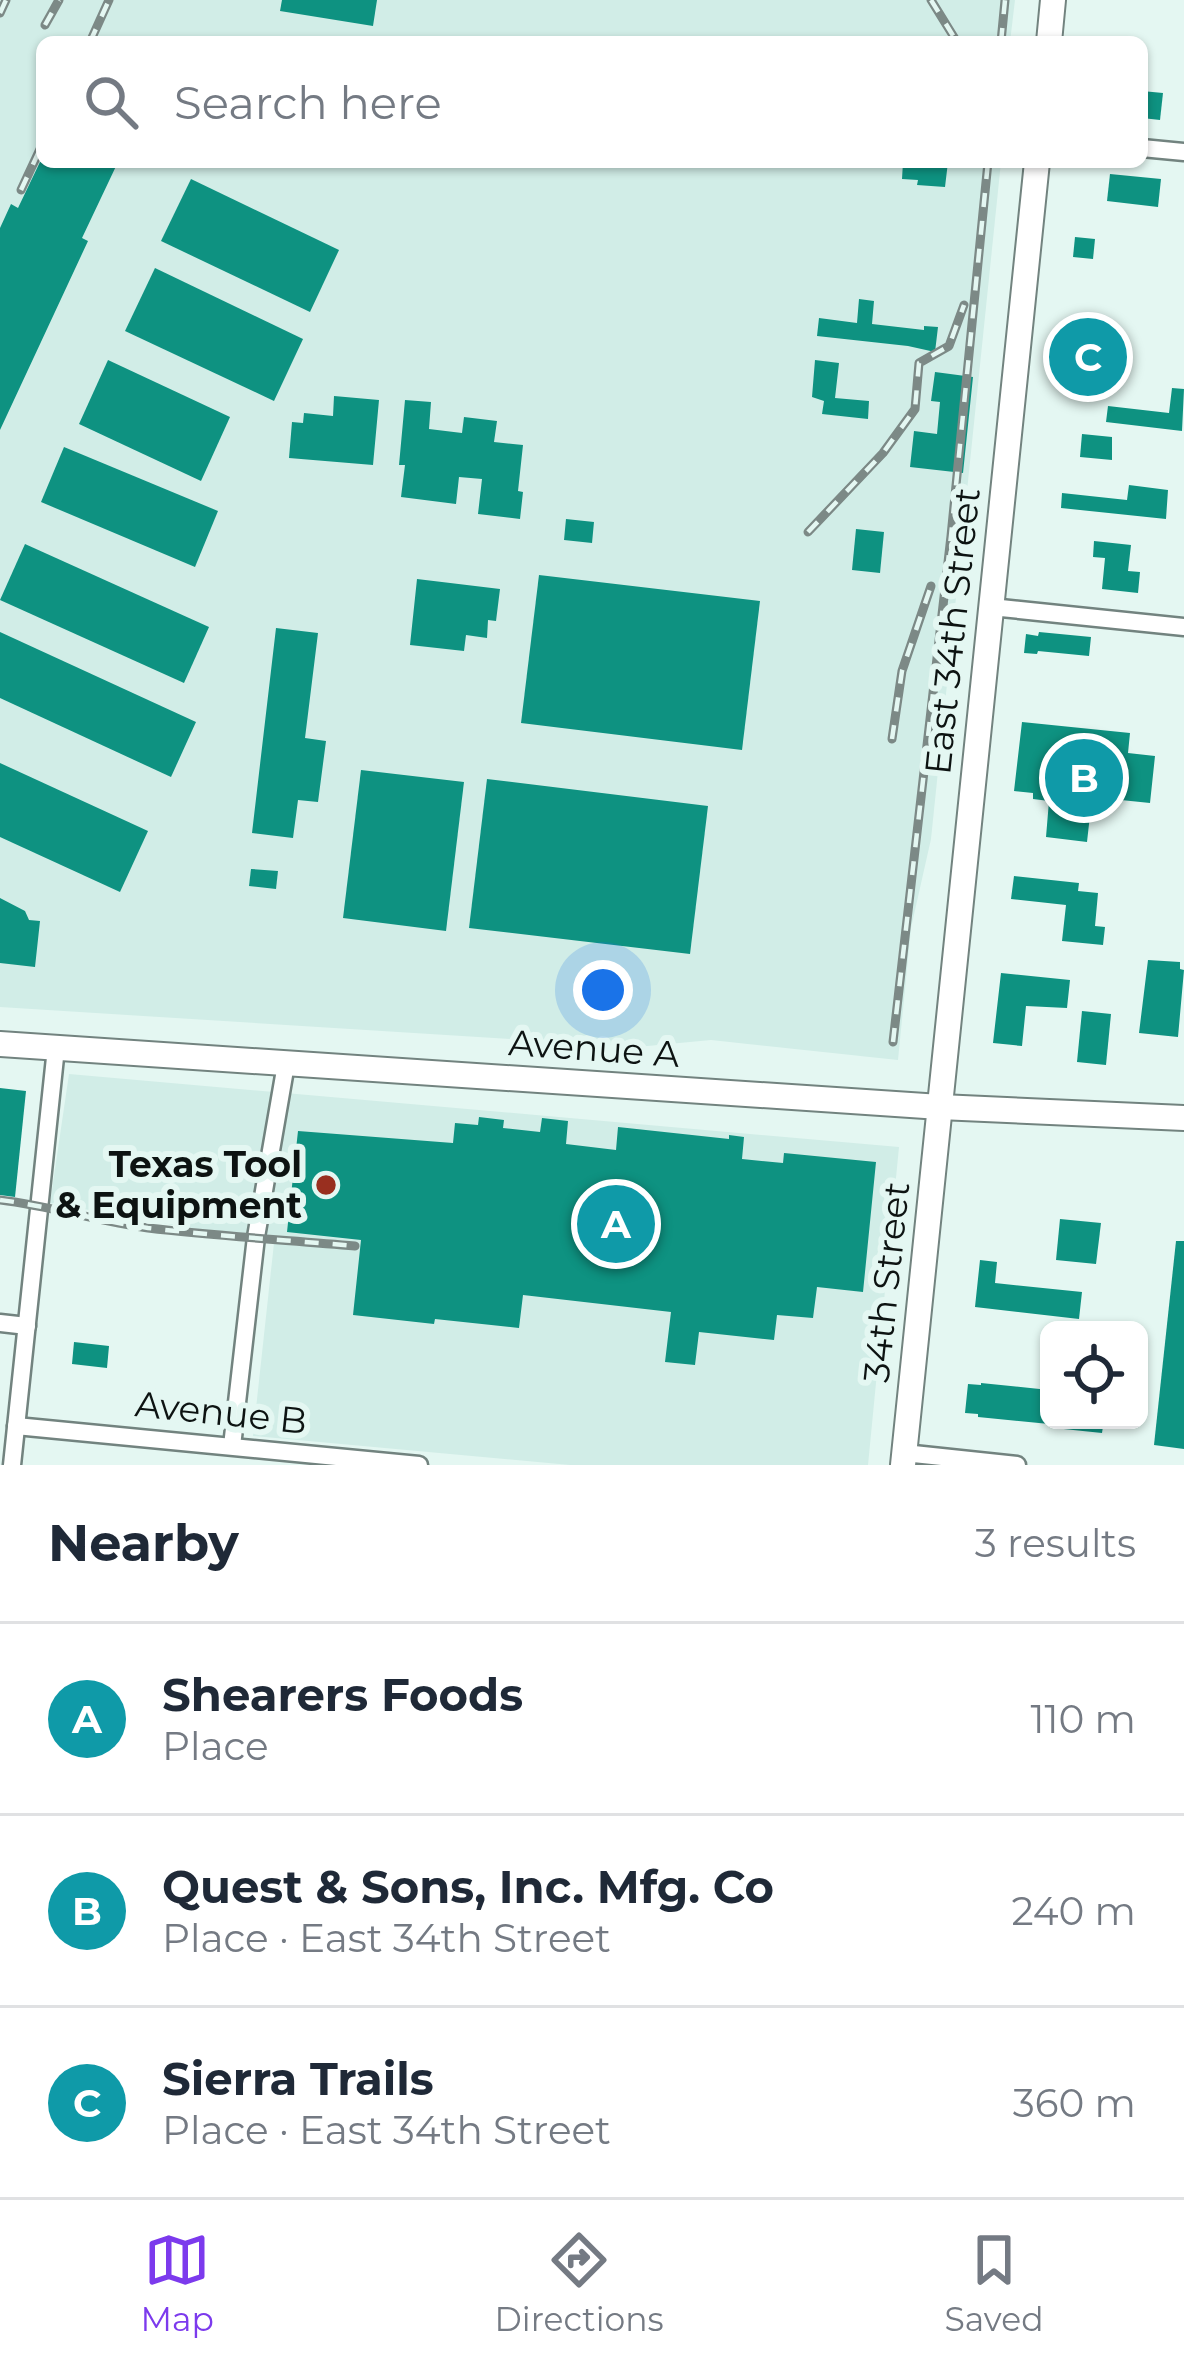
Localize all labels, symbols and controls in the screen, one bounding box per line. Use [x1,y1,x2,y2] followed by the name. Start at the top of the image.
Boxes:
[36,36,1148,168] search box
[78,69,144,135] icon: search
[174,75,442,130] text: Search here
[1049,312,1127,402] pin: C
[915,485,989,777] street label: East 34th Street
[1045,733,1123,823] pin: B
[573,960,633,1020] your location
[507,1020,681,1076] street label: Avenue A
[55,1142,302,1227] place label: Texas Tool & Equipment
[313,1172,339,1198] marker: Texas Tool & Equipment
[577,1179,655,1269] pin: A
[854,1180,918,1384] street label: 34th Street
[1040,1321,1148,1429] map controls
[1040,1321,1148,1429] button: locate
[133,1381,309,1443] street label: Avenue B
[48,1512,239,1574] text: Nearby
[975,1519,1136,1567] text: 3 results
[162,1667,523,1722] text: Shearers Foods
[72,1695,102,1743] text: A
[1030,1695,1136,1743] text: 110 m
[162,1722,269,1770] text: Place
[162,1859,774,1914] text: Quest & Sons, Inc. Mfg. Co
[72,1887,102,1935] text: B
[1012,1887,1136,1935] text: 240 m
[162,1914,611,1962] text: Place · East 34th Street
[162,2051,434,2106] text: Sierra Trails
[73,2079,101,2127] text: C
[1013,2079,1136,2127] text: 360 m
[162,2106,611,2154] text: Place · East 34th Street
[140,2227,214,2339] tab: Map
[495,2227,664,2339] tab: Directions
[944,2227,1044,2339] tab: Saved

